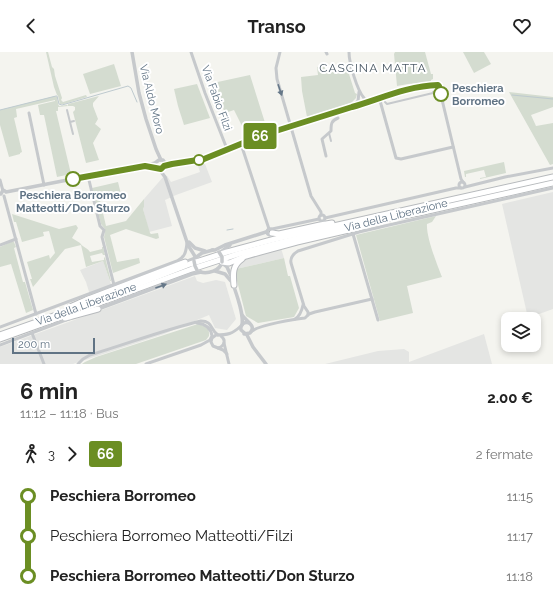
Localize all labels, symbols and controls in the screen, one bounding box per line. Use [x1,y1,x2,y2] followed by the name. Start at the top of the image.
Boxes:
[20,15,42,37] icon: back
[511,15,533,37] icon: heart
[247,16,306,37] text: Transo
[319,61,427,75] district label: CASCINA MATTA
[137,63,167,136] street label: Via Aldo Moro
[199,64,234,133] street label: Via Fabio Filzi
[452,82,505,108] place label: Peschiera Borromeo
[277,84,283,96] one-way arrow
[433,86,449,102] marker: Peschiera Borromeo
[242,123,278,149] line badge: 66
[252,128,269,144] text: 66
[193,154,205,166] unlabelled marker
[65,171,81,187] marker: Peschiera Borromeo Matteotti/Don Sturzo
[16,189,130,215] place label: Peschiera Borromeo Matteotti/Don Sturzo
[343,196,450,235] street label: Via della Liberazione
[34,280,139,329] street label: Via della Liberazione
[155,282,167,288] one-way arrow
[501,312,541,352] map controls
[501,312,541,352] button: layers
[12,336,95,355] scale bar
[18,338,50,351] text: 200 m
[20,378,78,404] text: 6 min
[487,389,533,407] text: 2.00 €
[20,406,119,421] text: 11:12 – 11:18 · Bus
[20,443,42,465] icon: walk
[61,443,83,465] icon: forward
[97,446,114,462] text: 66
[48,447,55,462] text: 3
[476,447,533,462] text: 2 fermate
[50,487,196,505] text: Peschiera Borromeo
[507,489,533,504] text: 11:15
[50,527,293,545] text: Peschiera Borromeo Matteotti/Filzi
[507,529,533,544] text: 11:17
[50,567,355,585] text: Peschiera Borromeo Matteotti/Don Sturzo
[506,569,533,584] text: 11:18

